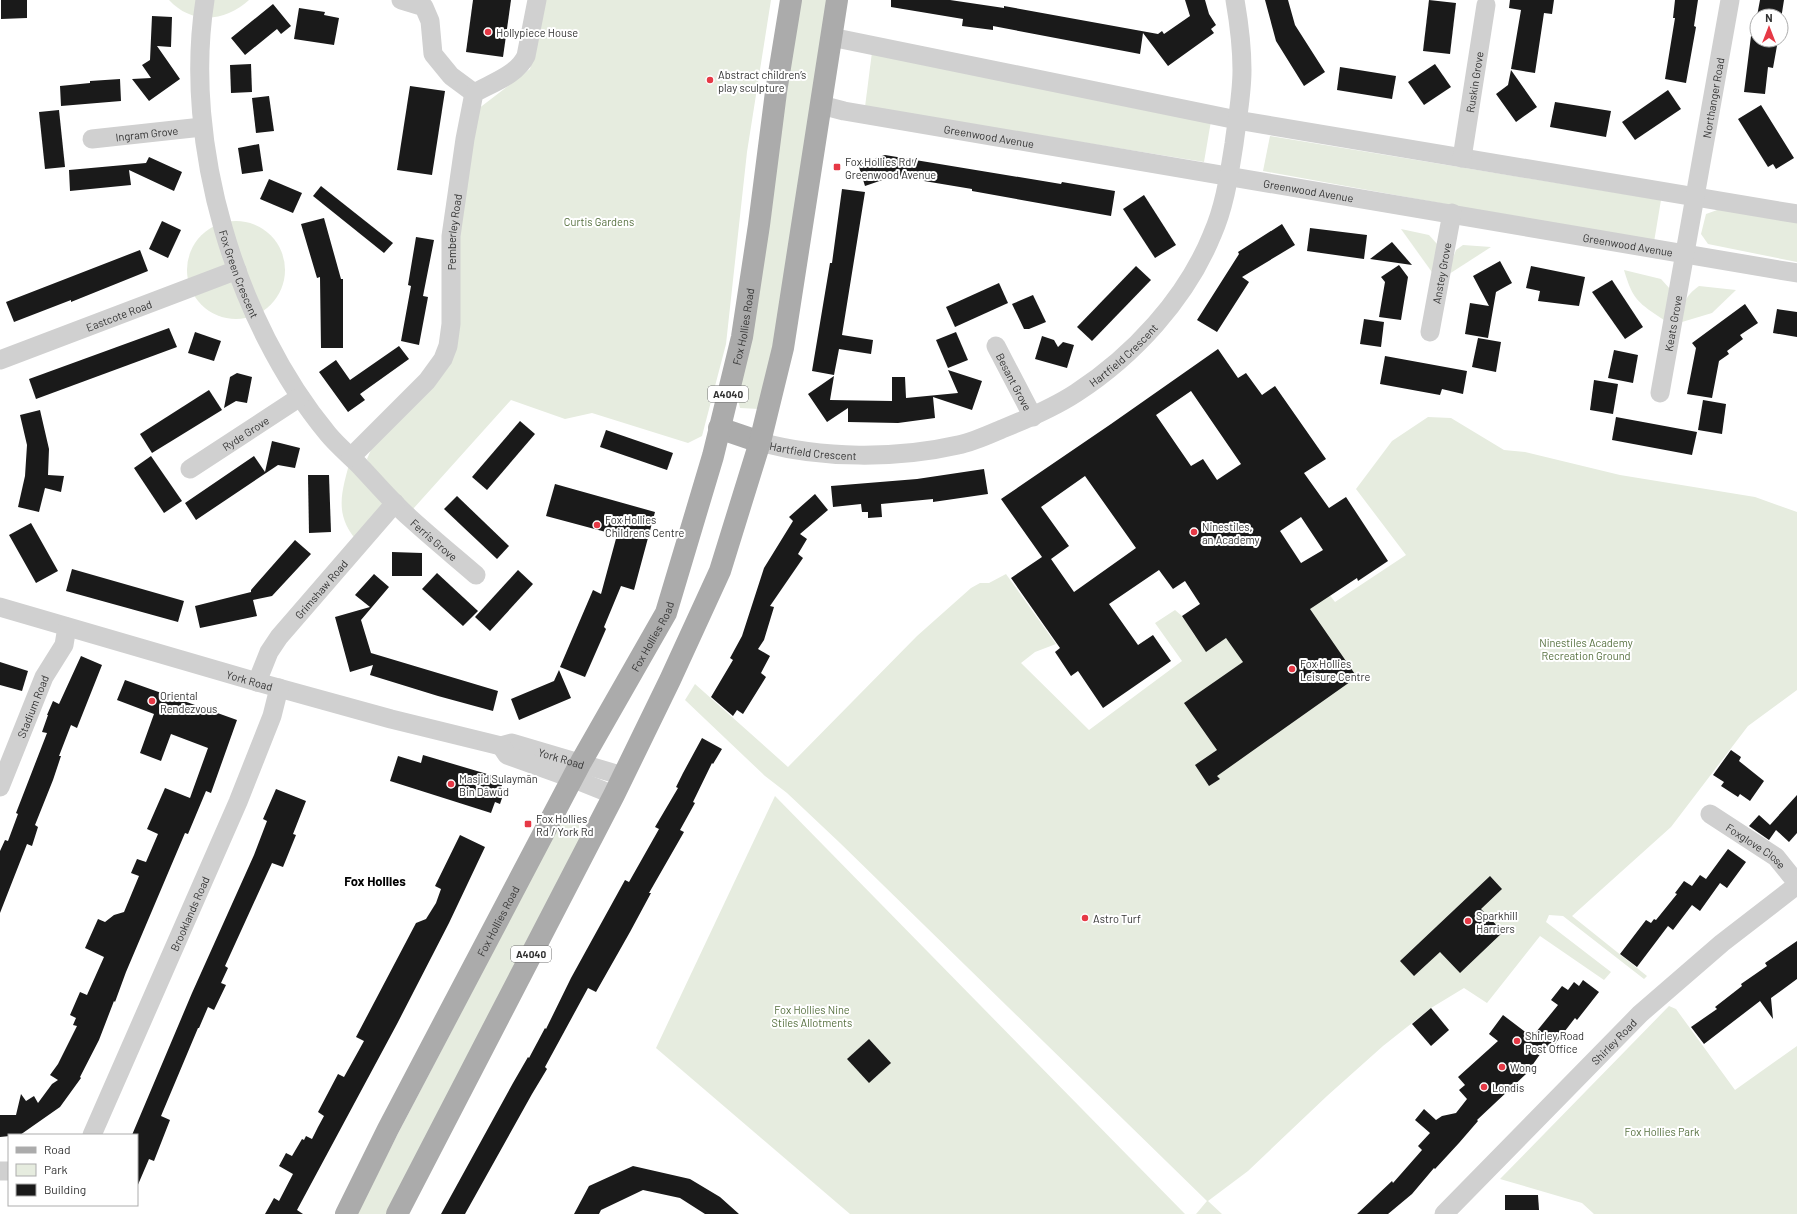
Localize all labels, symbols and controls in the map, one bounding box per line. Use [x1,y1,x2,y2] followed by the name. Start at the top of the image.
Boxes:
[1749,8,1789,48] north arrow
[1765,11,1773,24] text: N
[496,26,578,39] place label: Hollypiece House
[483,27,493,37] marker: Hollypiece House
[1463,50,1485,113] street label: Ruskin Grove
[1699,56,1726,139] street label: Northanger Road
[718,68,806,94] place label: Abstract children’s play sculpture
[705,75,715,85] marker: Abstract children’s play sculpture
[943,122,1035,150] street label: Greenwood Avenue
[115,123,179,143] street label: Ingram Grove
[845,155,936,181] place label: Fox Hollies Rd / Greenwood Avenue
[832,162,842,172] marker: Fox Hollies Rd / Greenwood Avenue
[1262,176,1355,204] street label: Greenwood Avenue
[444,193,464,270] street label: Pemberley Road
[564,215,634,228] park label: Curtis Gardens
[217,228,262,320] street label: Fox Green Crescent
[1582,230,1674,258] street label: Greenwood Avenue
[1429,241,1453,305] street label: Anstey Grove
[729,287,756,366] street label: Fox Hollies Road
[1661,294,1684,352] street label: Keats Grove
[84,297,153,333] street label: Eastcote Road
[1086,321,1160,389] street label: Hartfield Crescent
[994,350,1035,413] street label: Besant Grove
[708,386,748,402] road number: A4040
[219,413,271,453] street label: Ryde Grove
[768,438,857,462] street label: Hartfield Crescent
[605,513,685,539] place label: Fox Hollies Childrens Centre
[408,516,460,563] street label: Ferris Grove
[592,520,602,530] marker: Fox Hollies Childrens Centre
[1202,520,1260,546] place label: Ninestiles, an Academy
[1189,527,1199,537] marker: Ninestiles, an Academy
[292,557,350,621] street label: Grimshaw Road
[628,600,676,673] street label: Fox Hollies Road
[1539,636,1633,662] park label: Ninestiles Academy Recreation Ground
[1300,657,1371,683] place label: Fox Hollies Leisure Centre
[1287,664,1297,674] marker: Fox Hollies Leisure Centre
[225,667,274,693] street label: York Road
[14,673,51,739] street label: Stadium Road
[160,689,217,715] place label: Oriental Rendezvous
[147,696,157,706] marker: Oriental Rendezvous
[537,745,586,771] street label: York Road
[459,772,538,798] place label: Masjid Sulaymān Bin Dāwūd
[446,779,456,789] marker: Masjid Sulaymān Bin Dāwūd
[536,812,593,838] place label: Fox Hollies Rd / York Rd
[523,819,533,829] marker: Fox Hollies Rd / York Rd
[1724,820,1789,871] street label: Foxglove Close
[344,873,406,889] district label: Fox Hollies
[167,874,211,953] street label: Brooklands Road
[474,883,521,958] street label: Fox Hollies Road
[1476,909,1517,935] place label: Sparkhill Harriers
[1093,912,1141,925] place label: Astro Turf
[1080,913,1090,923] marker: Astro Turf
[1463,916,1473,926] marker: Sparkhill Harriers
[511,946,551,962] road number: A4040
[772,1003,852,1029] park label: Fox Hollies Nine Stiles Allotments
[1588,1016,1639,1067] street label: Shirley Road
[1525,1029,1584,1055] place label: Shirley Road Post Office
[1512,1036,1522,1046] marker: Shirley Road Post Office
[1510,1061,1537,1074] place label: Wong
[1497,1062,1507,1072] marker: Wong
[1492,1081,1524,1094] place label: Londis
[1479,1082,1489,1092] marker: Londis
[1624,1125,1700,1138] park label: Fox Hollies Park
[8,1134,138,1206] legend
[44,1142,71,1156] text: Road
[44,1162,68,1176] text: Park
[44,1182,86,1196] text: Building

